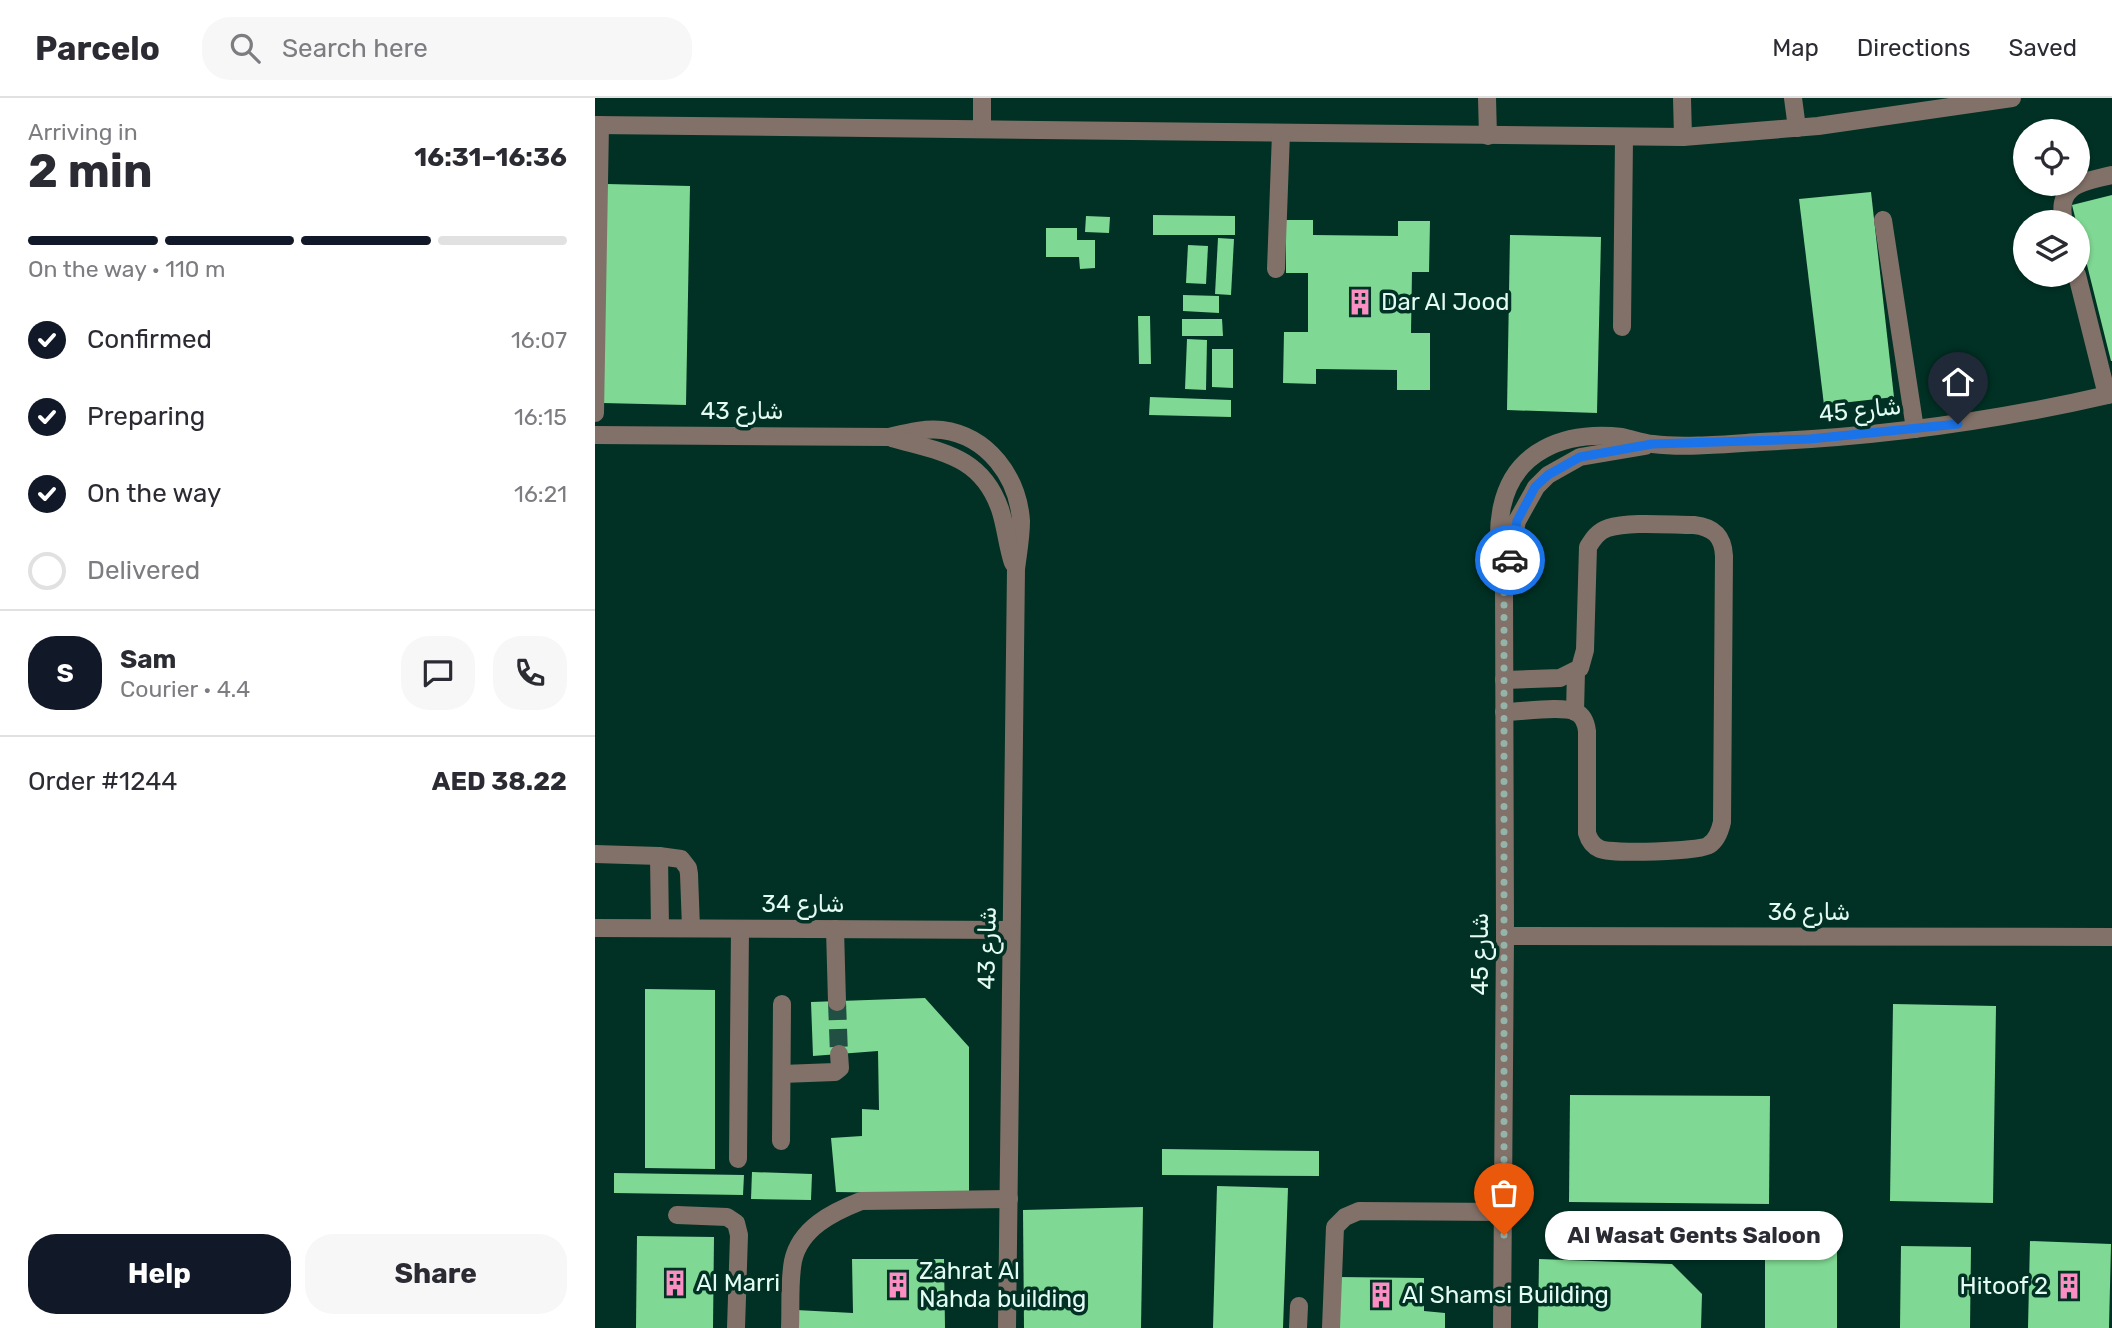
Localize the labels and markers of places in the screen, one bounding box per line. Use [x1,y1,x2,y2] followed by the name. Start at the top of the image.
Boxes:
[1345,287,1375,317] building icon: Dar Al Jood
[1381,288,1509,316] place label: Dar Al Jood
[1928,352,1988,424] pin
[1474,1163,1534,1235] pin
[1546,1210,1843,1260] callout: Al Wasat Gents Saloon
[919,1257,1086,1313] place label: Zahrat Al Nahda building
[660,1268,690,1298] building icon: Al Marri
[696,1269,780,1297] place label: Al Marri
[883,1270,913,1300] building icon: Zahrat Al Nahda building
[2054,1271,2084,1301] building icon: Hitoof 2
[1960,1272,2048,1300] place label: Hitoof 2
[1366,1280,1396,1310] building icon: Al Shamsi Building
[1402,1281,1609,1309] place label: Al Shamsi Building

